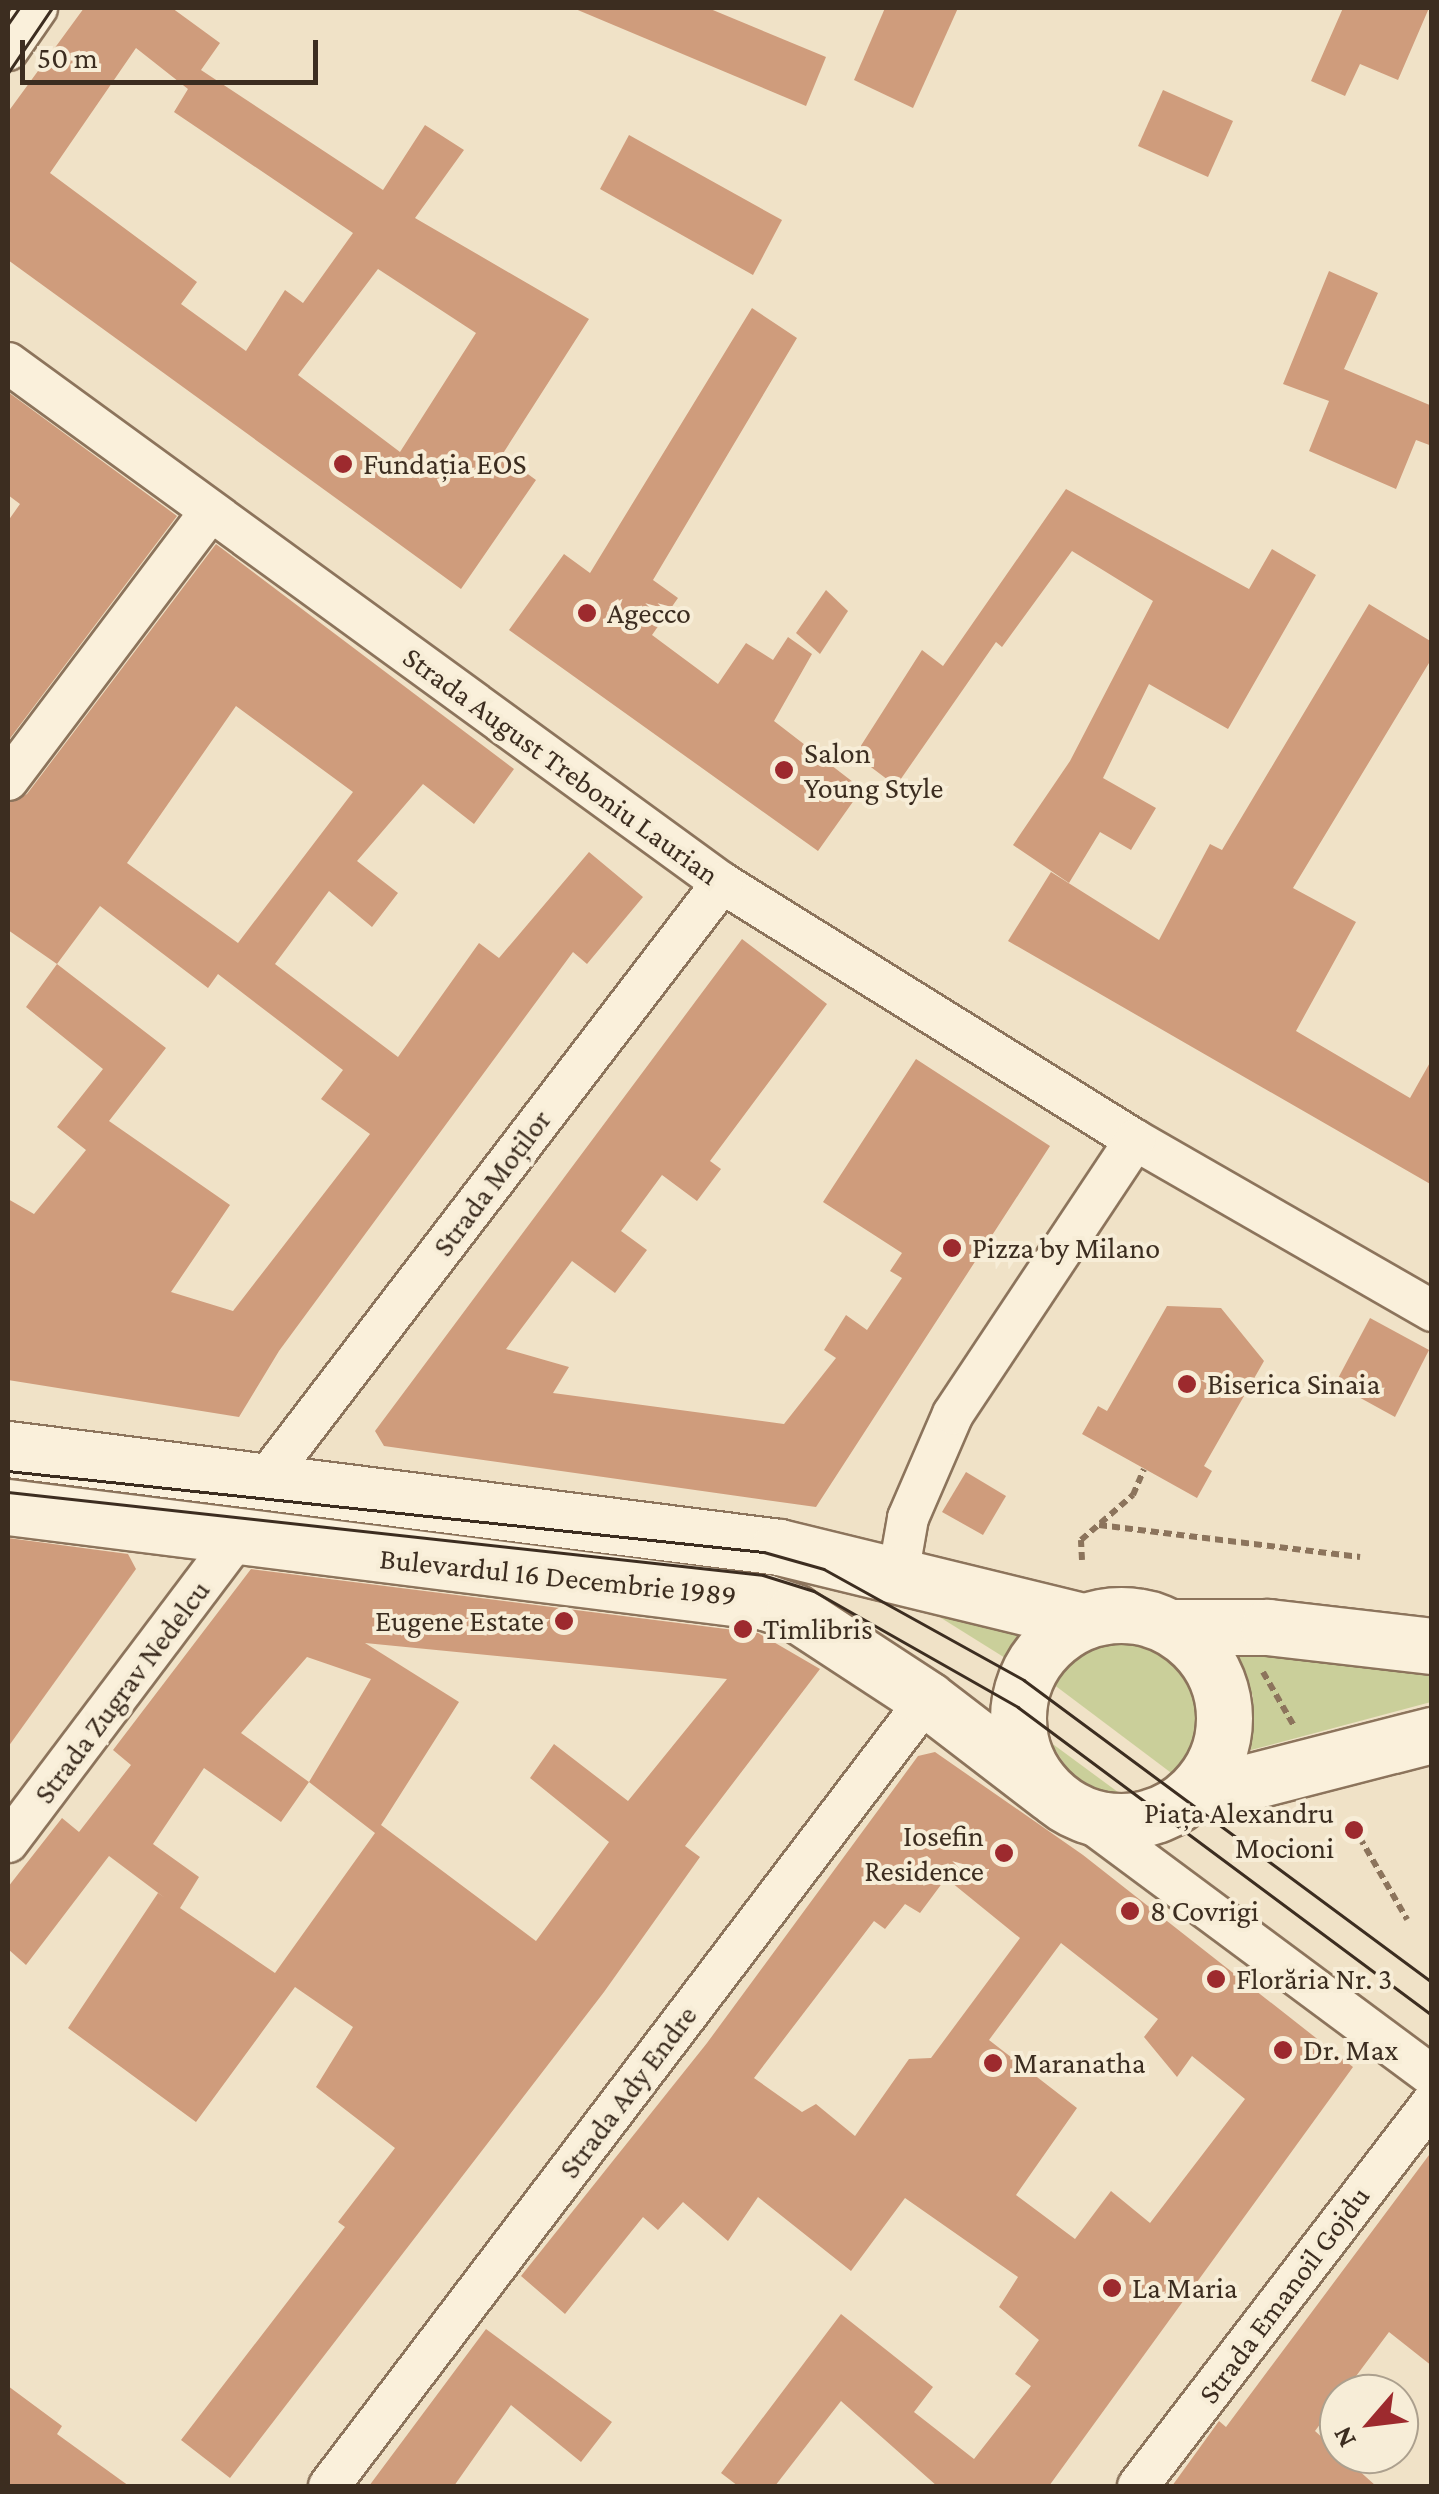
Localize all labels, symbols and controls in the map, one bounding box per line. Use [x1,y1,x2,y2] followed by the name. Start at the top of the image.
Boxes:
[25,20,322,82] scale bar
[37,41,98,74] text: 50 m
[363,446,527,482] place label: Fundația EOS
[332,453,354,475] marker: Fundația EOS
[607,595,691,631] place label: Agecco
[576,602,598,624] marker: Agecco
[396,639,726,893] street label: Strada August Treboniu Laurian
[804,735,944,806] place label: Salon Young Style
[773,759,795,781] marker: Salon Young Style
[425,1103,559,1263] street label: Strada Moților
[972,1230,1160,1266] place label: Pizza by Milano
[941,1237,963,1259] marker: Pizza by Milano
[1207,1366,1380,1402] place label: Biserica Sinaia
[1176,1373,1198,1395] marker: Biserica Sinaia
[378,1540,738,1614] street label: Bulevardul 16 Decembrie 1989
[26,1573,218,1811] street label: Strada Zugrav Nedelcu
[375,1603,544,1639] place label: Eugene Estate
[553,1610,575,1632] marker: Eugene Estate
[763,1611,873,1647] place label: Timlibris
[732,1618,754,1640] marker: Timlibris
[1144,1795,1334,1866] place label: Piața Alexandru Mocioni
[864,1818,984,1888] place label: Iosefin Residence
[1343,1819,1365,1841] marker: Piața Alexandru Mocioni
[993,1842,1015,1864] marker: Iosefin Residence
[1150,1893,1259,1929] place label: 8 Covrigi
[1119,1900,1141,1922] marker: 8 Covrigi
[1236,1961,1392,1997] place label: Florăria Nr. 3
[1205,1968,1227,1990] marker: Florăria Nr. 3
[551,1999,705,2185] street label: Strada Ady Endre
[1303,2032,1398,2068] place label: Dr. Max
[1272,2039,1294,2061] marker: Dr. Max
[1013,2045,1146,2081] place label: Maranatha
[982,2052,1004,2074] marker: Maranatha
[1191,2179,1377,2411] street label: Strada Emanoil Gojdu
[1132,2270,1238,2306] place label: La Maria
[1101,2277,1123,2299] marker: La Maria
[1319,2374,1419,2474] north arrow
[1326,2422,1362,2453] text: N

